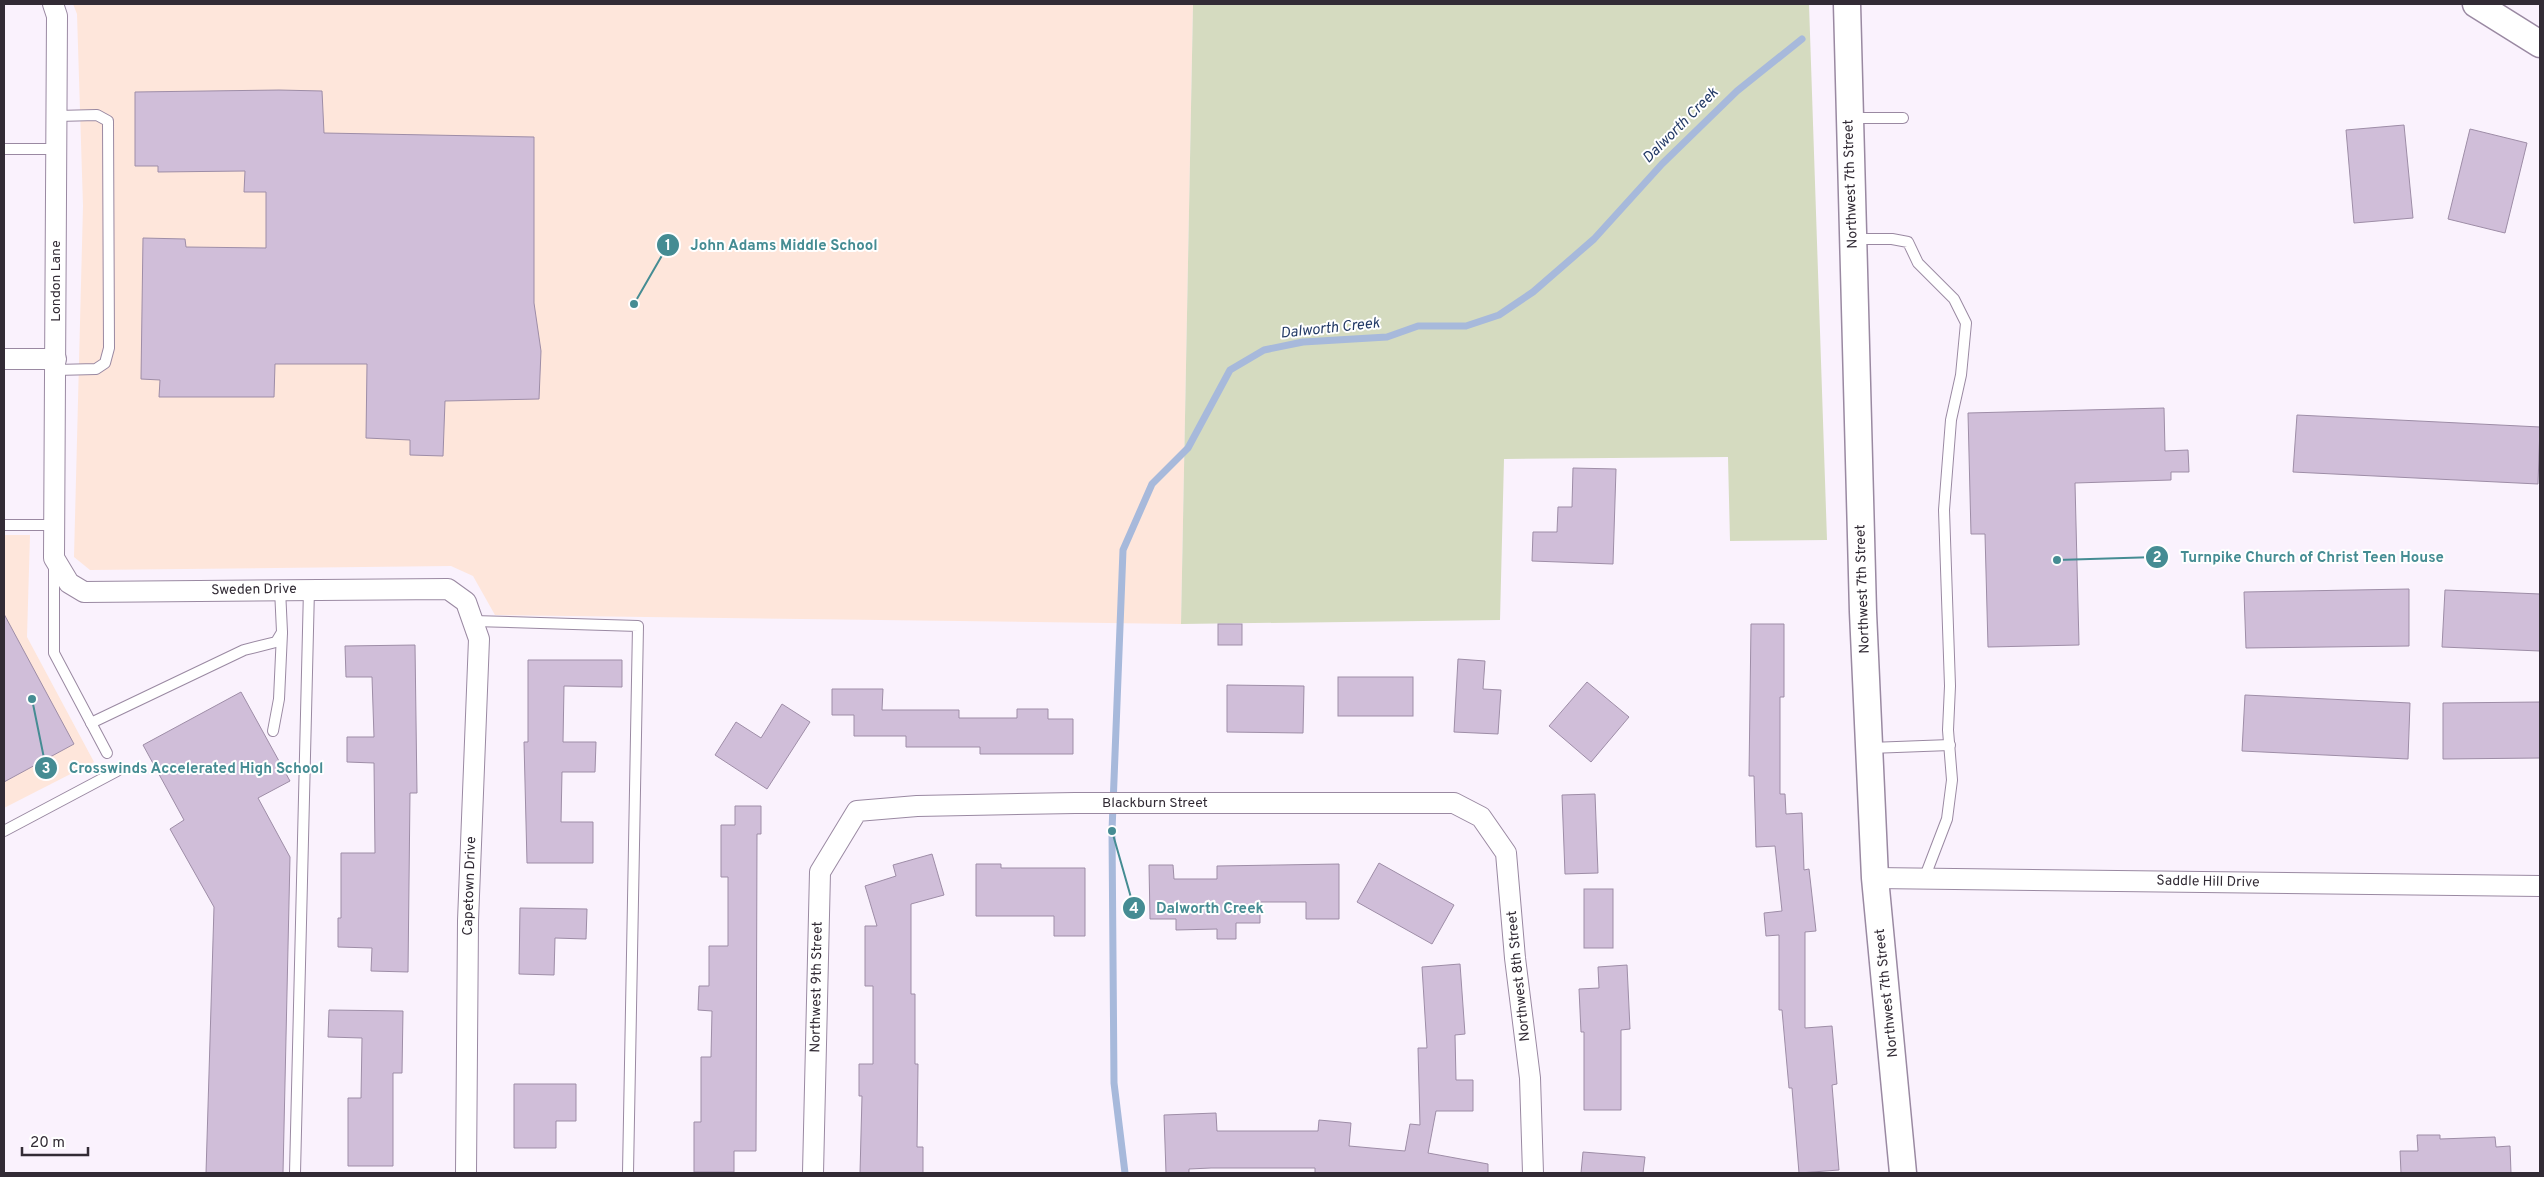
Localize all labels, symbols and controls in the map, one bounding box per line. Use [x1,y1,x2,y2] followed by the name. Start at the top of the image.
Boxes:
[1639,84,1723,168] water label: Dalworth Creek
[1840,119,1862,249] street label: Northwest 7th Street
[655,230,888,260] callout: John Adams Middle School
[665,237,671,256] text: 1
[690,237,878,256] text: John Adams Middle School
[48,240,65,322] street label: London Lane
[1279,314,1381,344] water label: Dalworth Creek
[1852,524,1874,654] street label: Northwest 7th Street
[2145,542,2453,572] callout: Turnpike Church of Christ Teen House
[2152,549,2162,568] text: 2
[2180,549,2444,568] text: Turnpike Church of Christ Teen House
[211,581,297,599] street label: Sweden Drive
[33,753,334,783] callout: Crosswinds Accelerated High School
[42,760,51,779] text: 3
[69,760,323,779] text: Crosswinds Accelerated High School
[1102,795,1208,812] street label: Blackburn Street
[460,836,480,936] street label: Capetown Drive
[2156,873,2260,891] street label: Saddle Hill Drive
[1121,893,1274,923] callout: Dalworth Creek
[1129,900,1139,919] text: 4
[1156,900,1264,919] text: Dalworth Creek
[1504,910,1534,1042] street label: Northwest 8th Street
[807,921,827,1053] street label: Northwest 9th Street
[1872,928,1902,1058] street label: Northwest 7th Street
[22,1124,89,1156] scale bar
[30,1134,65,1153] text: 20 m

